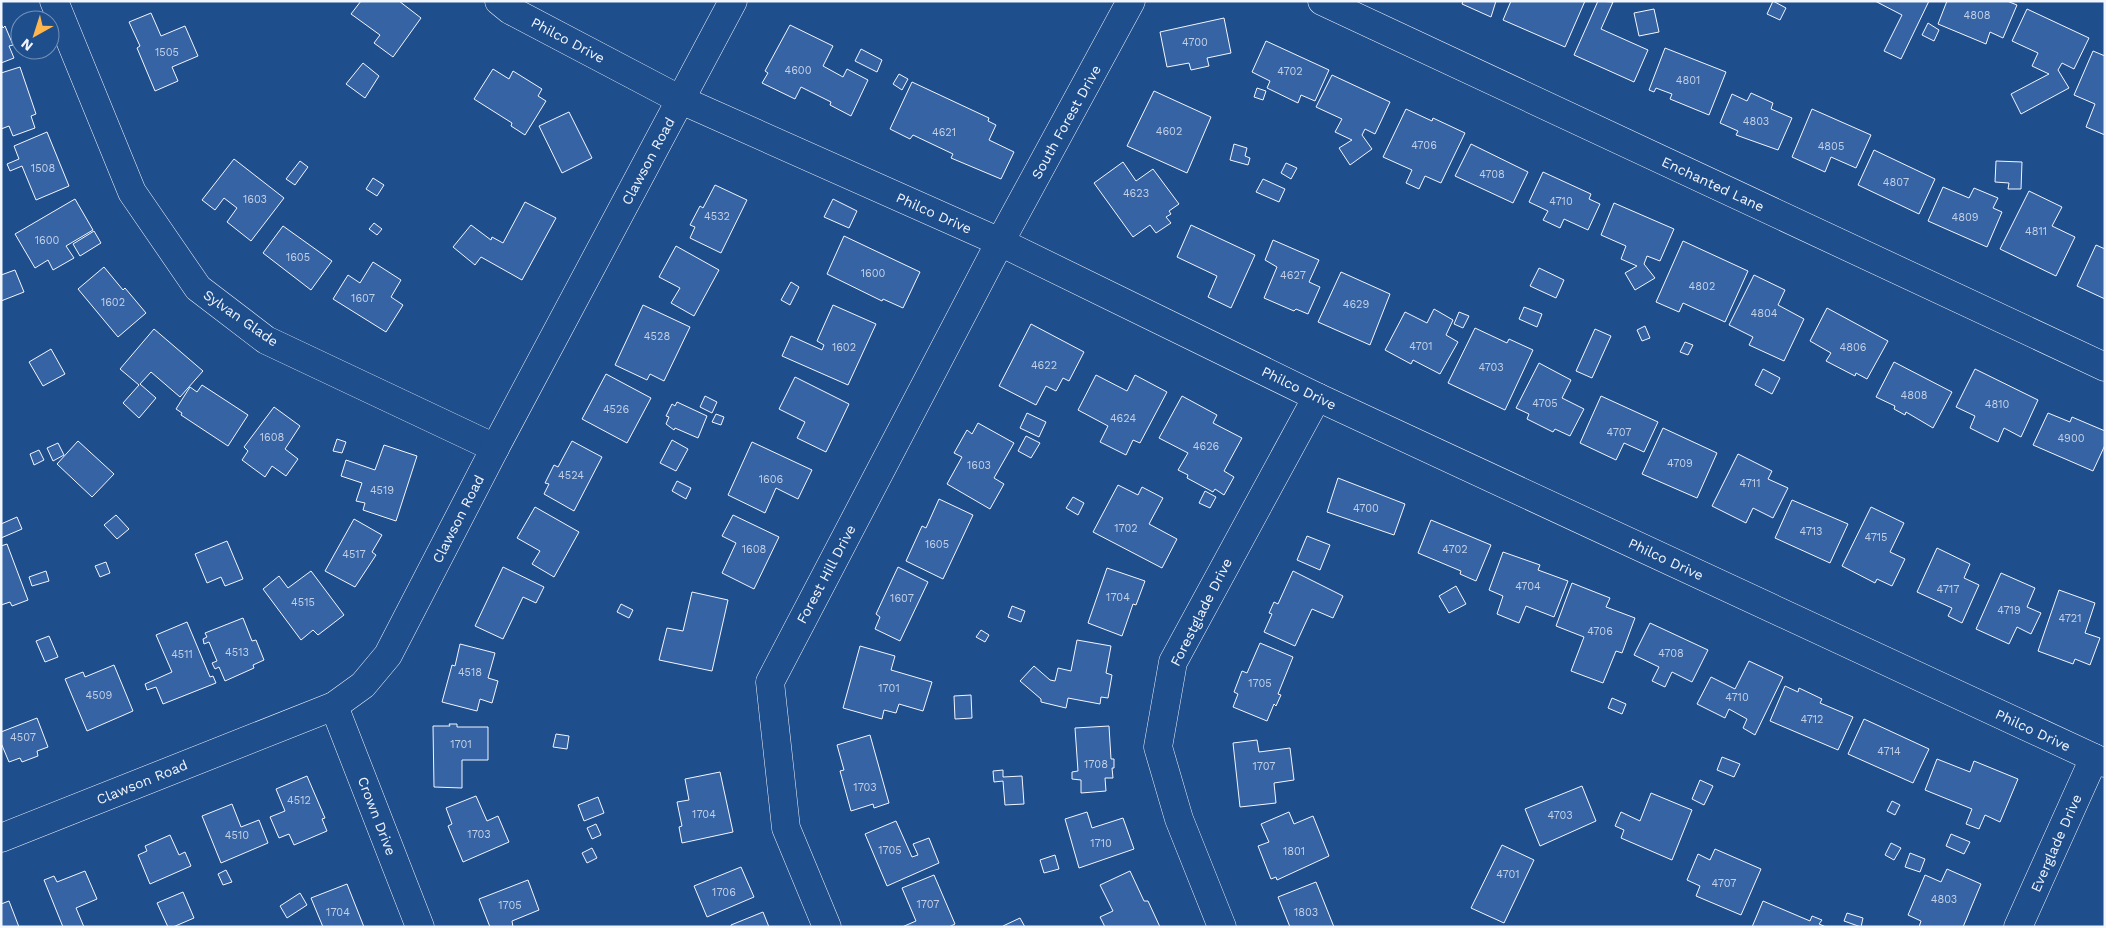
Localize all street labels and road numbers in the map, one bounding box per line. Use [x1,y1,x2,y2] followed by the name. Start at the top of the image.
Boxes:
[528,14,608,66] street label: Philco Drive
[1028,62,1104,182] street label: South Forest Drive
[618,115,678,207] street label: Clawson Road
[1659,153,1767,215] street label: Enchanted Lane
[894,189,974,237] street label: Philco Drive
[201,286,281,350] street label: Sylvan Glade
[1259,363,1339,413] street label: Philco Drive
[429,472,487,566] street label: Clawson Road
[793,522,859,626] street label: Forest Hill Drive
[1626,535,1706,583] street label: Philco Drive
[1167,555,1235,669] street label: Forestglade Drive
[1993,706,2073,754] street label: Philco Drive
[94,756,190,808] street label: Clawson Road
[355,774,399,858] street label: Crown Drive
[2027,792,2085,894] street label: Everglade Drive

